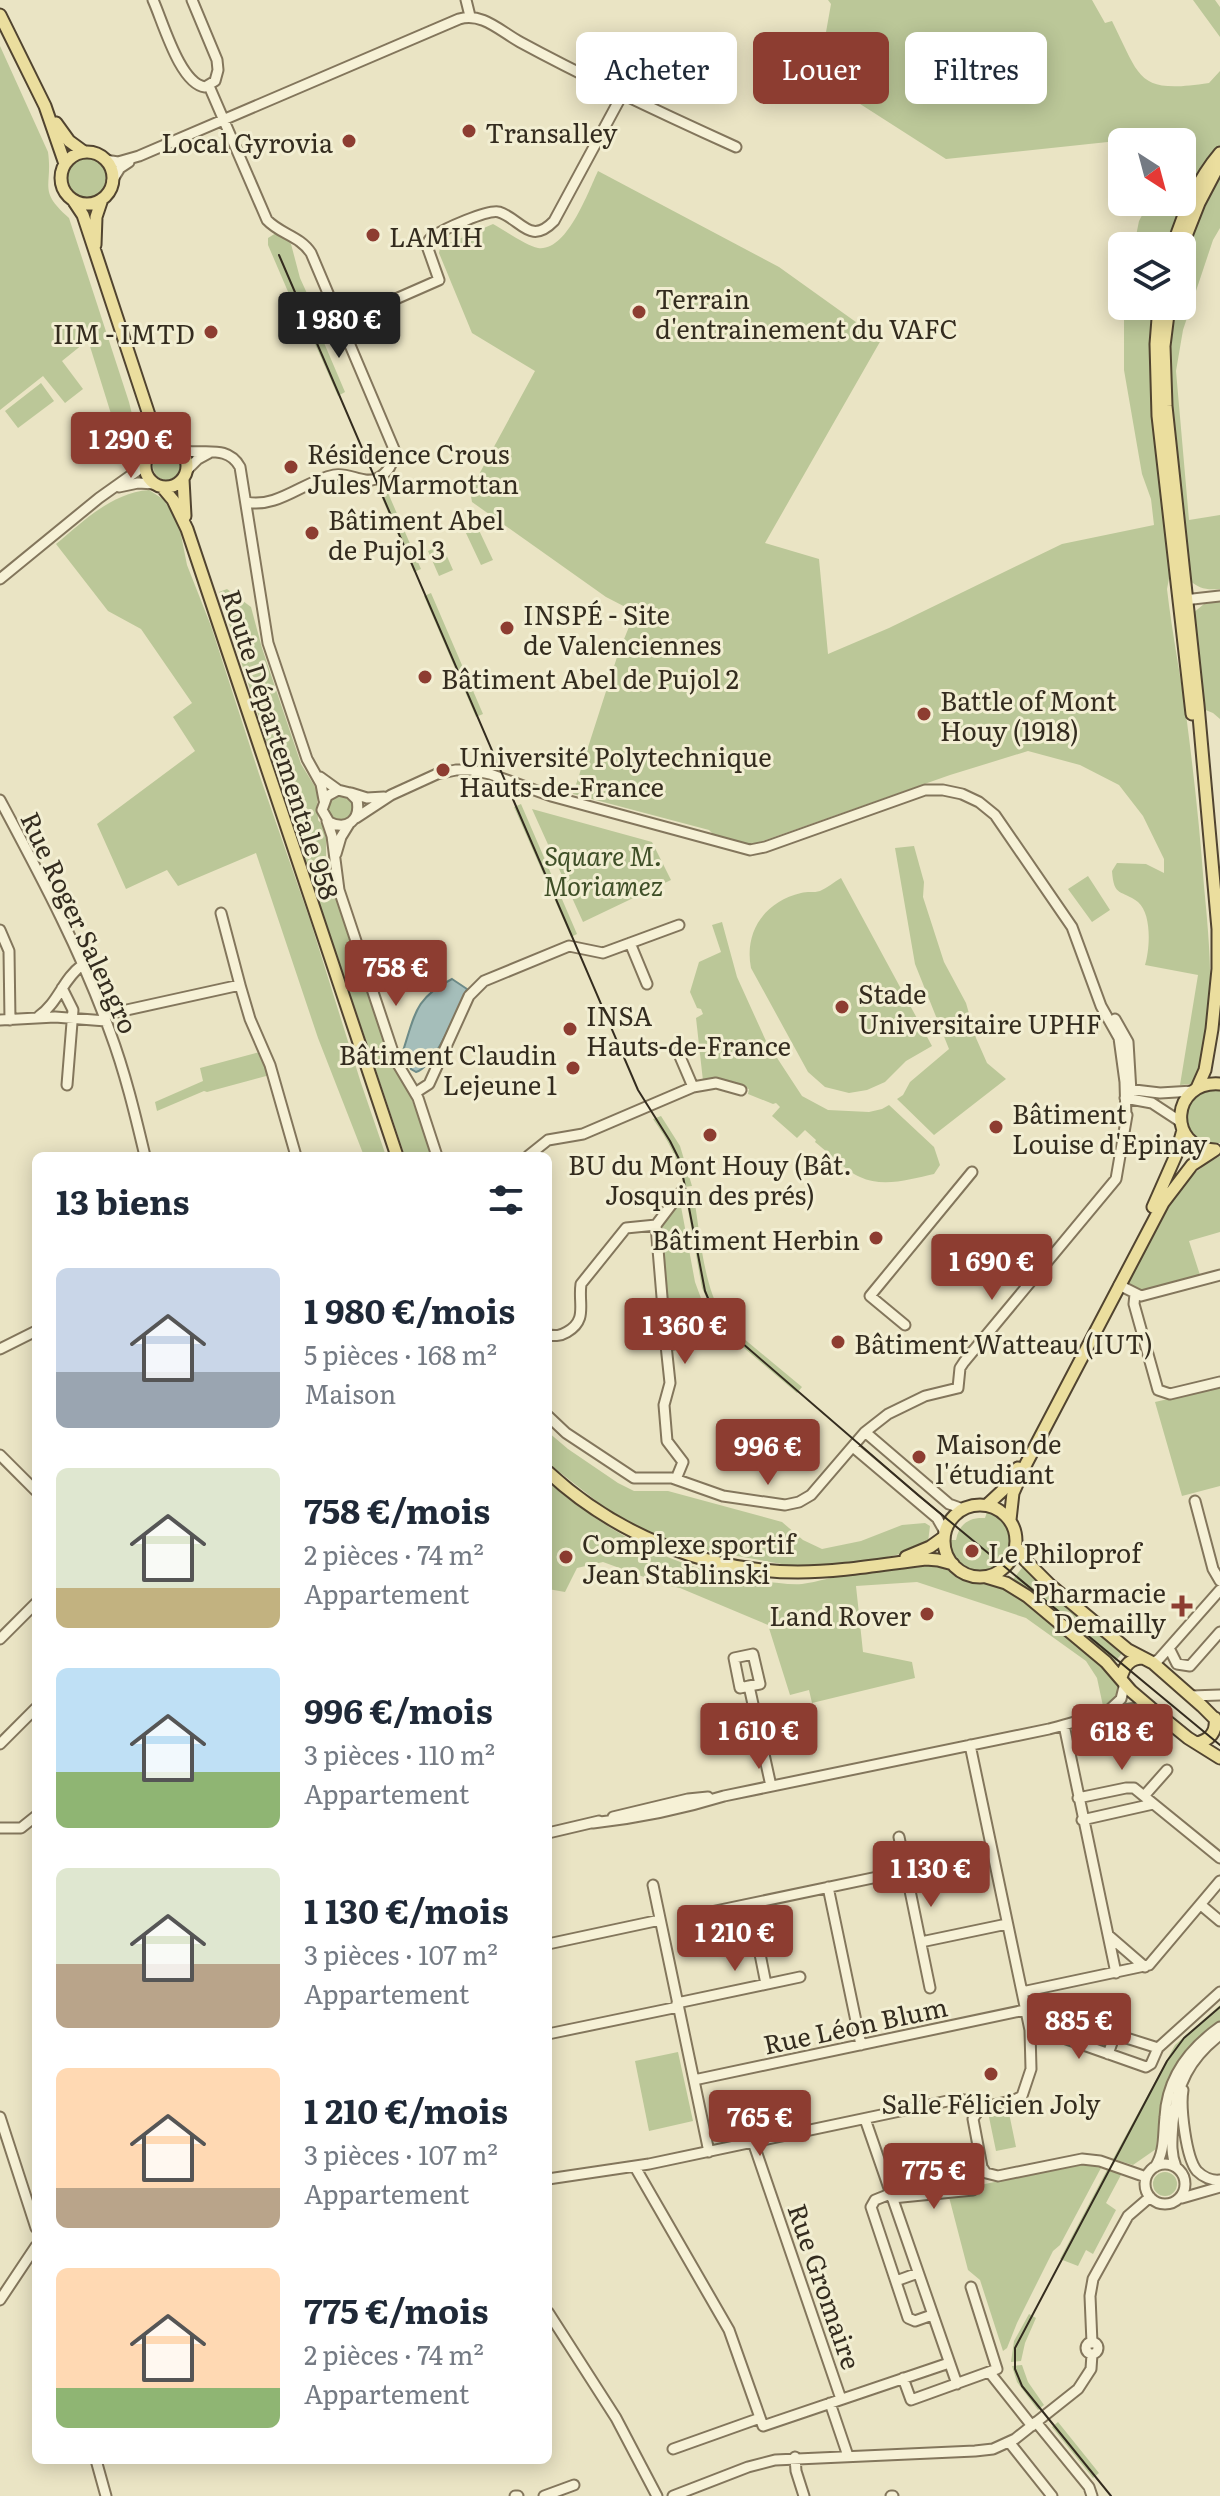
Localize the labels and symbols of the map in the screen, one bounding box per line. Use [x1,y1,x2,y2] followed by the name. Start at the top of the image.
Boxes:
[485,112,618,151] place label: Transalley
[161,122,333,161] place label: Local Gyrovia
[460,122,478,140] marker: Transalley
[1108,128,1196,216] north arrow
[340,132,358,150] marker: Local Gyrovia
[389,216,483,255] place label: LAMIH
[364,226,382,244] marker: LAMIH
[655,278,958,347] place label: Terrain d'entrainement du VAFC
[265,292,413,360] pin: 1 980 €
[630,303,648,321] marker: Terrain d'entrainement du VAFC
[53,313,195,352] place label: IIM - IMTD
[202,323,220,341] marker: IIM - IMTD
[57,412,205,480] pin: 1 290 €
[307,433,519,502] place label: Résidence Crous Jules Marmottan
[282,458,300,476] marker: Résidence Crous Jules Marmottan
[328,499,504,568] place label: Bâtiment Abel de Pujol 3
[303,524,321,542] marker: Bâtiment Abel de Pujol 3
[213,584,351,904] street label: Route Départementale 958
[523,594,721,663] place label: INSPÉ - Site de Valenciennes
[498,619,516,637] marker: INSPÉ - Site de Valenciennes
[441,658,739,697] place label: Bâtiment Abel de Pujol 2
[416,668,434,686] marker: Bâtiment Abel de Pujol 2
[940,680,1117,749] place label: Battle of Mont Houy (1918)
[915,705,933,723] marker: Battle of Mont Houy (1918)
[459,736,772,805] place label: Université Polytechnique Hauts-de-France
[434,761,452,779] marker: Université Polytechnique Hauts-de-France
[12,805,150,1039] street label: Rue Roger Salengro
[543,835,663,904] park label: Square M. Moriamez
[340,940,452,1008] pin: 758 €
[858,973,1102,1042] place label: Stade Universitaire UPHF
[586,995,791,1064] place label: INSA Hauts-de-France
[833,998,851,1016] marker: Stade Universitaire UPHF
[561,1020,579,1038] marker: INSA Hauts-de-France
[339,1034,557,1103] place label: Bâtiment Claudin Lejeune 1
[564,1059,582,1077] marker: Bâtiment Claudin Lejeune 1
[1012,1093,1207,1162] place label: Bâtiment Louise d'Epinay
[987,1118,1005,1136] marker: Bâtiment Louise d'Epinay
[701,1126,719,1144] marker: BU du Mont Houy (Bât. Josquin des prés)
[568,1144,852,1213] place label: BU du Mont Houy (Bât. Josquin des prés)
[652,1219,860,1258] place label: Bâtiment Herbin
[867,1229,885,1247] marker: Bâtiment Herbin
[918,1234,1066,1302] pin: 1 690 €
[611,1298,759,1366] pin: 1 360 €
[854,1323,1153,1362] place label: Bâtiment Watteau (IUT)
[829,1333,847,1351] marker: Bâtiment Watteau (IUT)
[712,1419,824,1487] pin: 996 €
[935,1423,1062,1492] place label: Maison de l'étudiant
[910,1448,928,1466] marker: Maison de l'étudiant
[582,1523,797,1592] place label: Complexe sportif Jean Stablinski
[988,1532,1143,1571] place label: Le Philoprof
[963,1542,981,1560] marker: Le Philoprof
[557,1548,575,1566] marker: Complexe sportif Jean Stablinski
[1033,1572,1166,1641] place label: Pharmacie Demailly
[769,1595,912,1634] place label: Land Rover
[1173,1597,1191,1615] marker: Pharmacie Demailly
[918,1605,936,1623] marker: Land Rover
[685,1703,833,1771] pin: 1 610 €
[1066,1704,1178,1772] pin: 618 €
[857,1841,1005,1909] pin: 1 130 €
[661,1905,809,1973] pin: 1 210 €
[759,1985,951,2063] street label: Rue Léon Blum
[1023,1993,1135,2061] pin: 885 €
[982,2065,1000,2083] marker: Salle Félicien Joly
[882,2083,1101,2122] place label: Salle Félicien Joly
[704,2090,816,2158] pin: 765 €
[878,2143,990,2211] pin: 775 €
[779,2198,873,2374] street label: Rue Gromaire

